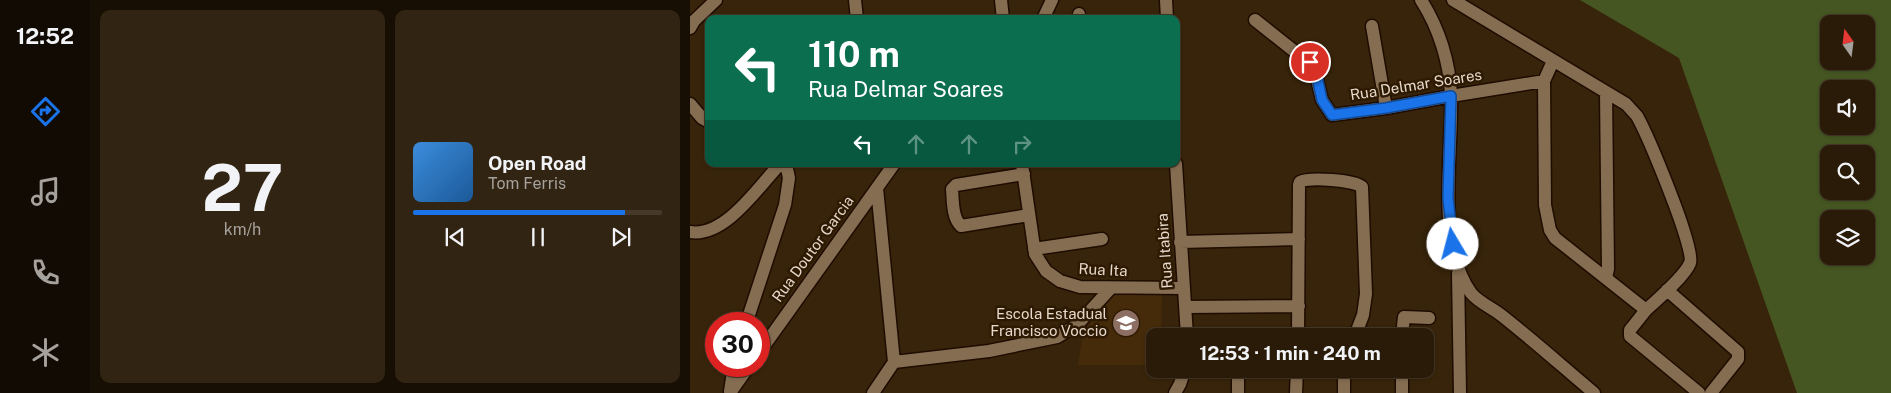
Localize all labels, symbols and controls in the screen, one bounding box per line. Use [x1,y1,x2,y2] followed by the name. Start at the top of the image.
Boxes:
[1820,15,1875,70] north arrow
[1820,15,1875,265] map controls
[16,23,74,49] text: 12:52
[808,34,900,75] text: 110 m
[725,35,790,100] icon: left
[1289,41,1331,83] pin
[1296,48,1324,76] icon: arrive
[1349,66,1483,103] street label: Rua Delmar Soares
[808,76,1004,102] text: Rua Delmar Soares
[1820,80,1875,135] button: sound
[28,94,63,129] icon: directions
[849,130,877,158] icon: left
[902,130,930,158] icon: ahead
[955,130,983,158] icon: ahead
[1008,130,1036,158] icon: right
[1820,145,1875,200] button: search
[202,149,283,226] text: 27
[488,152,586,174] text: Open Road
[28,174,63,209] icon: music
[488,174,566,193] text: Tom Ferris
[768,192,857,305] street label: Rua Doutor Garcia
[1820,210,1875,265] button: layers
[1153,213,1176,289] street label: Rua Itabira
[1426,217,1478,269] position arrow
[224,220,261,239] text: km/h
[441,223,469,251] icon: previous
[524,223,552,251] icon: pause
[607,223,635,251] icon: next
[28,255,63,290] icon: phone
[1078,260,1128,279] street label: Rua Ita
[990,305,1107,339] place label: Escola Estadual Francisco Voccio
[1111,308,1141,338] school or university icon: Escola Estadual Francisco Voccio
[705,312,770,377] speed limit sign: 30
[28,335,63,370] icon: climate
[1199,342,1381,364] text: 12:53 · 1 min · 240 m

